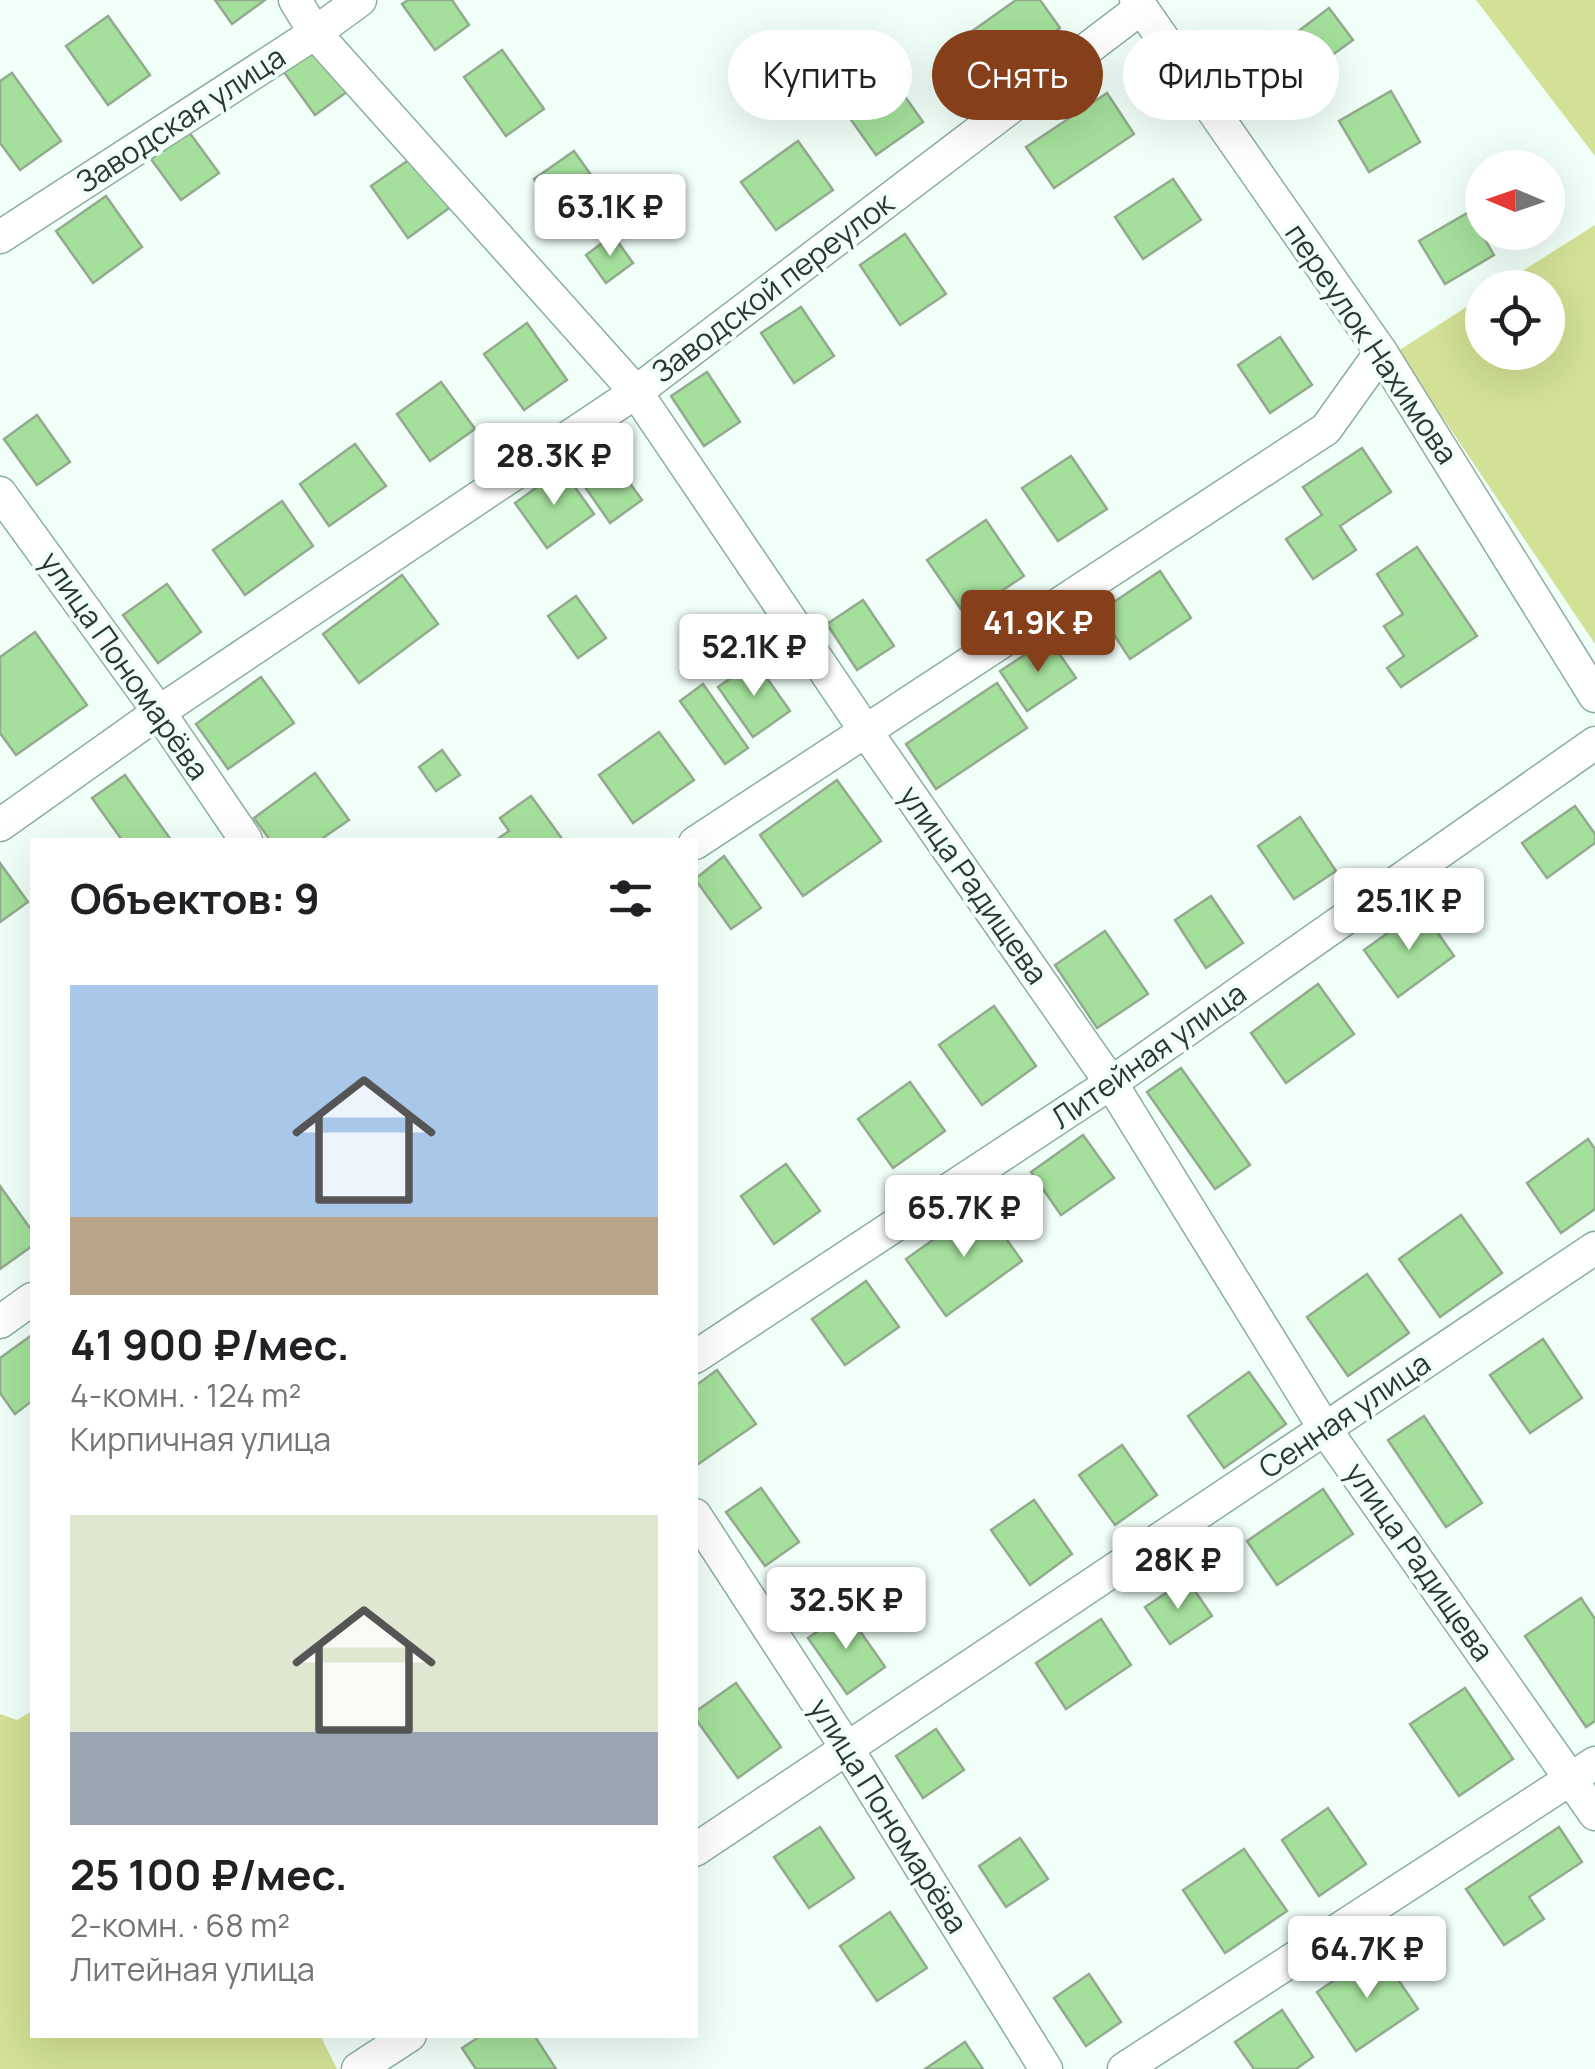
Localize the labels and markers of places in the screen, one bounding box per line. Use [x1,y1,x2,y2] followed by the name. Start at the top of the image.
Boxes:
[518,174,702,259] pin: 63.1K ₽
[462,423,646,508] pin: 28.3K ₽
[946,590,1130,675] pin: 41.9K ₽
[662,614,846,699] pin: 52.1K ₽
[1317,868,1501,953] pin: 25.1K ₽
[872,1175,1056,1260] pin: 65.7K ₽
[1108,1527,1248,1612] pin: 28K ₽
[754,1567,938,1652] pin: 32.5K ₽
[1275,1916,1459,2001] pin: 64.7K ₽

